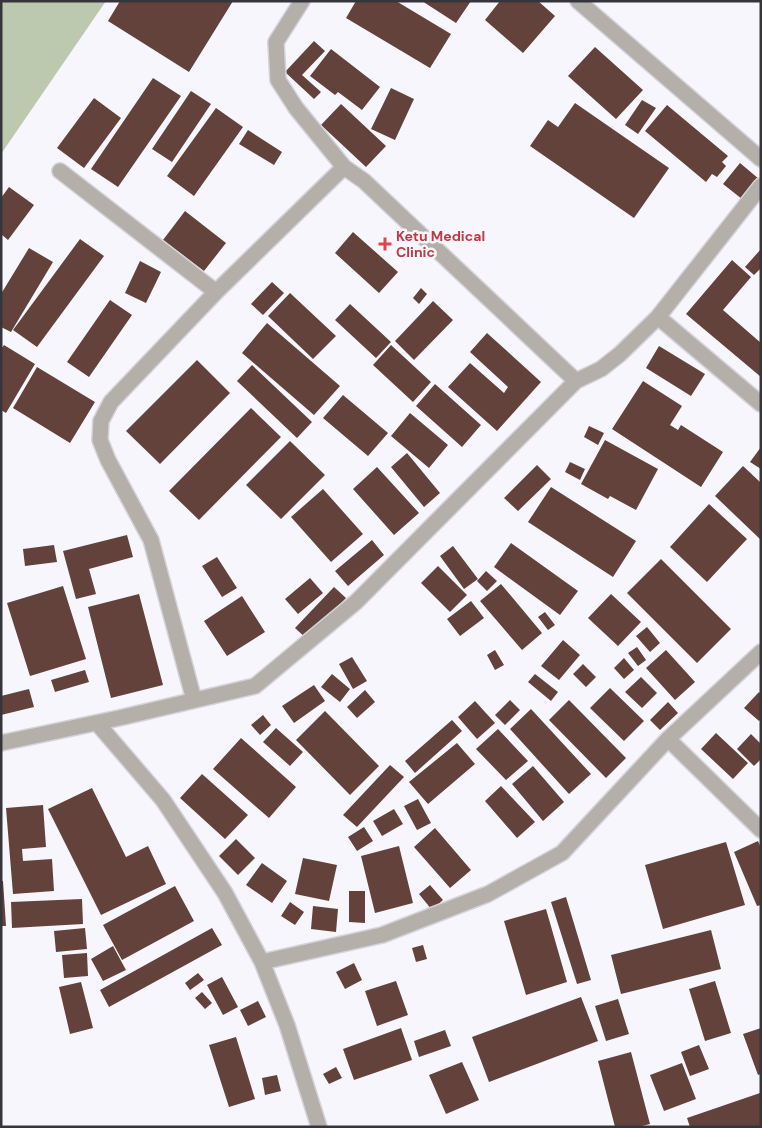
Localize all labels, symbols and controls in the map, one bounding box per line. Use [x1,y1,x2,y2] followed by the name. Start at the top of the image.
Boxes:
[396,227,485,261] place label: Ketu Medical Clinic
[378,237,392,251] marker: Ketu Medical Clinic

